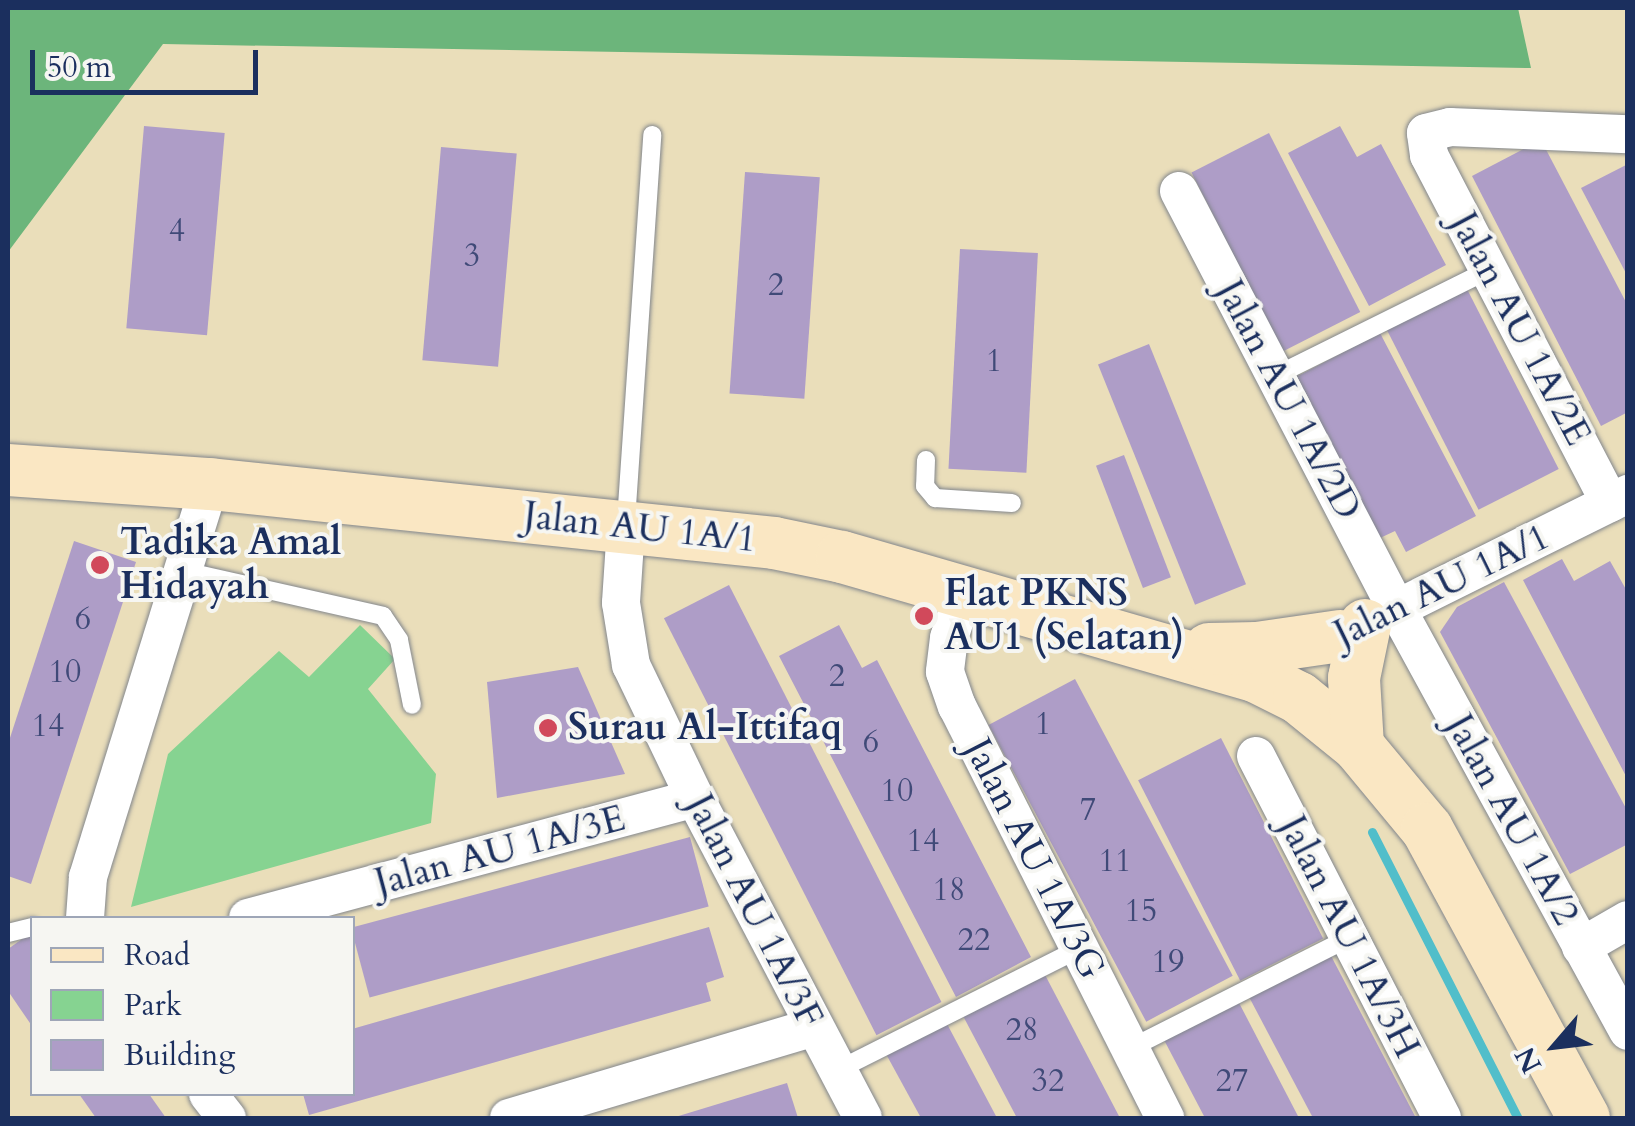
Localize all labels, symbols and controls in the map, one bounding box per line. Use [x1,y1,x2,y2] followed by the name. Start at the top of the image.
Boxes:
[35,30,262,92] scale bar
[47,47,111,88] text: 50 m
[1440,205,1600,453] street label: Jalan AU 1A/2E
[169,212,185,250] house number: 4
[464,237,480,275] house number: 3
[768,266,784,304] house number: 2
[1206,272,1370,528] street label: Jalan AU 1A/2D
[986,342,1002,380] house number: 1
[521,493,759,563] street label: Jalan AU 1A/1
[1327,514,1557,658] street label: Jalan AU 1A/1
[120,520,341,610] place label: Tadika Amal Hidayah
[89,554,111,576] marker: Tadika Amal Hidayah
[944,571,1184,660] place label: Flat PKNS AU1 (Selatan)
[75,600,91,638] house number: 6
[913,605,935,627] marker: Flat PKNS AU1 (Selatan)
[49,653,81,691] house number: 10
[829,657,845,695] house number: 2
[568,705,842,751] place label: Surau Al-Ittifaq
[1035,705,1051,743] house number: 1
[32,707,64,745] house number: 14
[1435,707,1589,933] street label: Jalan AU 1A/2
[537,717,559,739] marker: Surau Al-Ittifaq
[863,723,879,761] house number: 6
[954,731,1114,987] street label: Jalan AU 1A/3G
[881,772,913,810] house number: 10
[676,787,832,1035] street label: Jalan AU 1A/3F
[1080,791,1096,829] house number: 7
[370,796,630,906] street label: Jalan AU 1A/3E
[1268,808,1430,1066] street label: Jalan AU 1A/3H
[907,822,939,860] house number: 14
[1099,842,1131,880] house number: 11
[933,871,965,909] house number: 18
[1125,892,1157,930] house number: 15
[30,916,355,1096] legend
[958,921,990,959] house number: 22
[124,935,190,976] text: Road
[1152,943,1184,981] house number: 19
[124,985,182,1026] text: Park
[1505,996,1605,1096] north arrow
[1006,1011,1038,1049] house number: 28
[124,1035,235,1076] text: Building
[1506,1040,1551,1080] text: N
[1032,1062,1064,1100] house number: 32
[1216,1062,1248,1100] house number: 27

